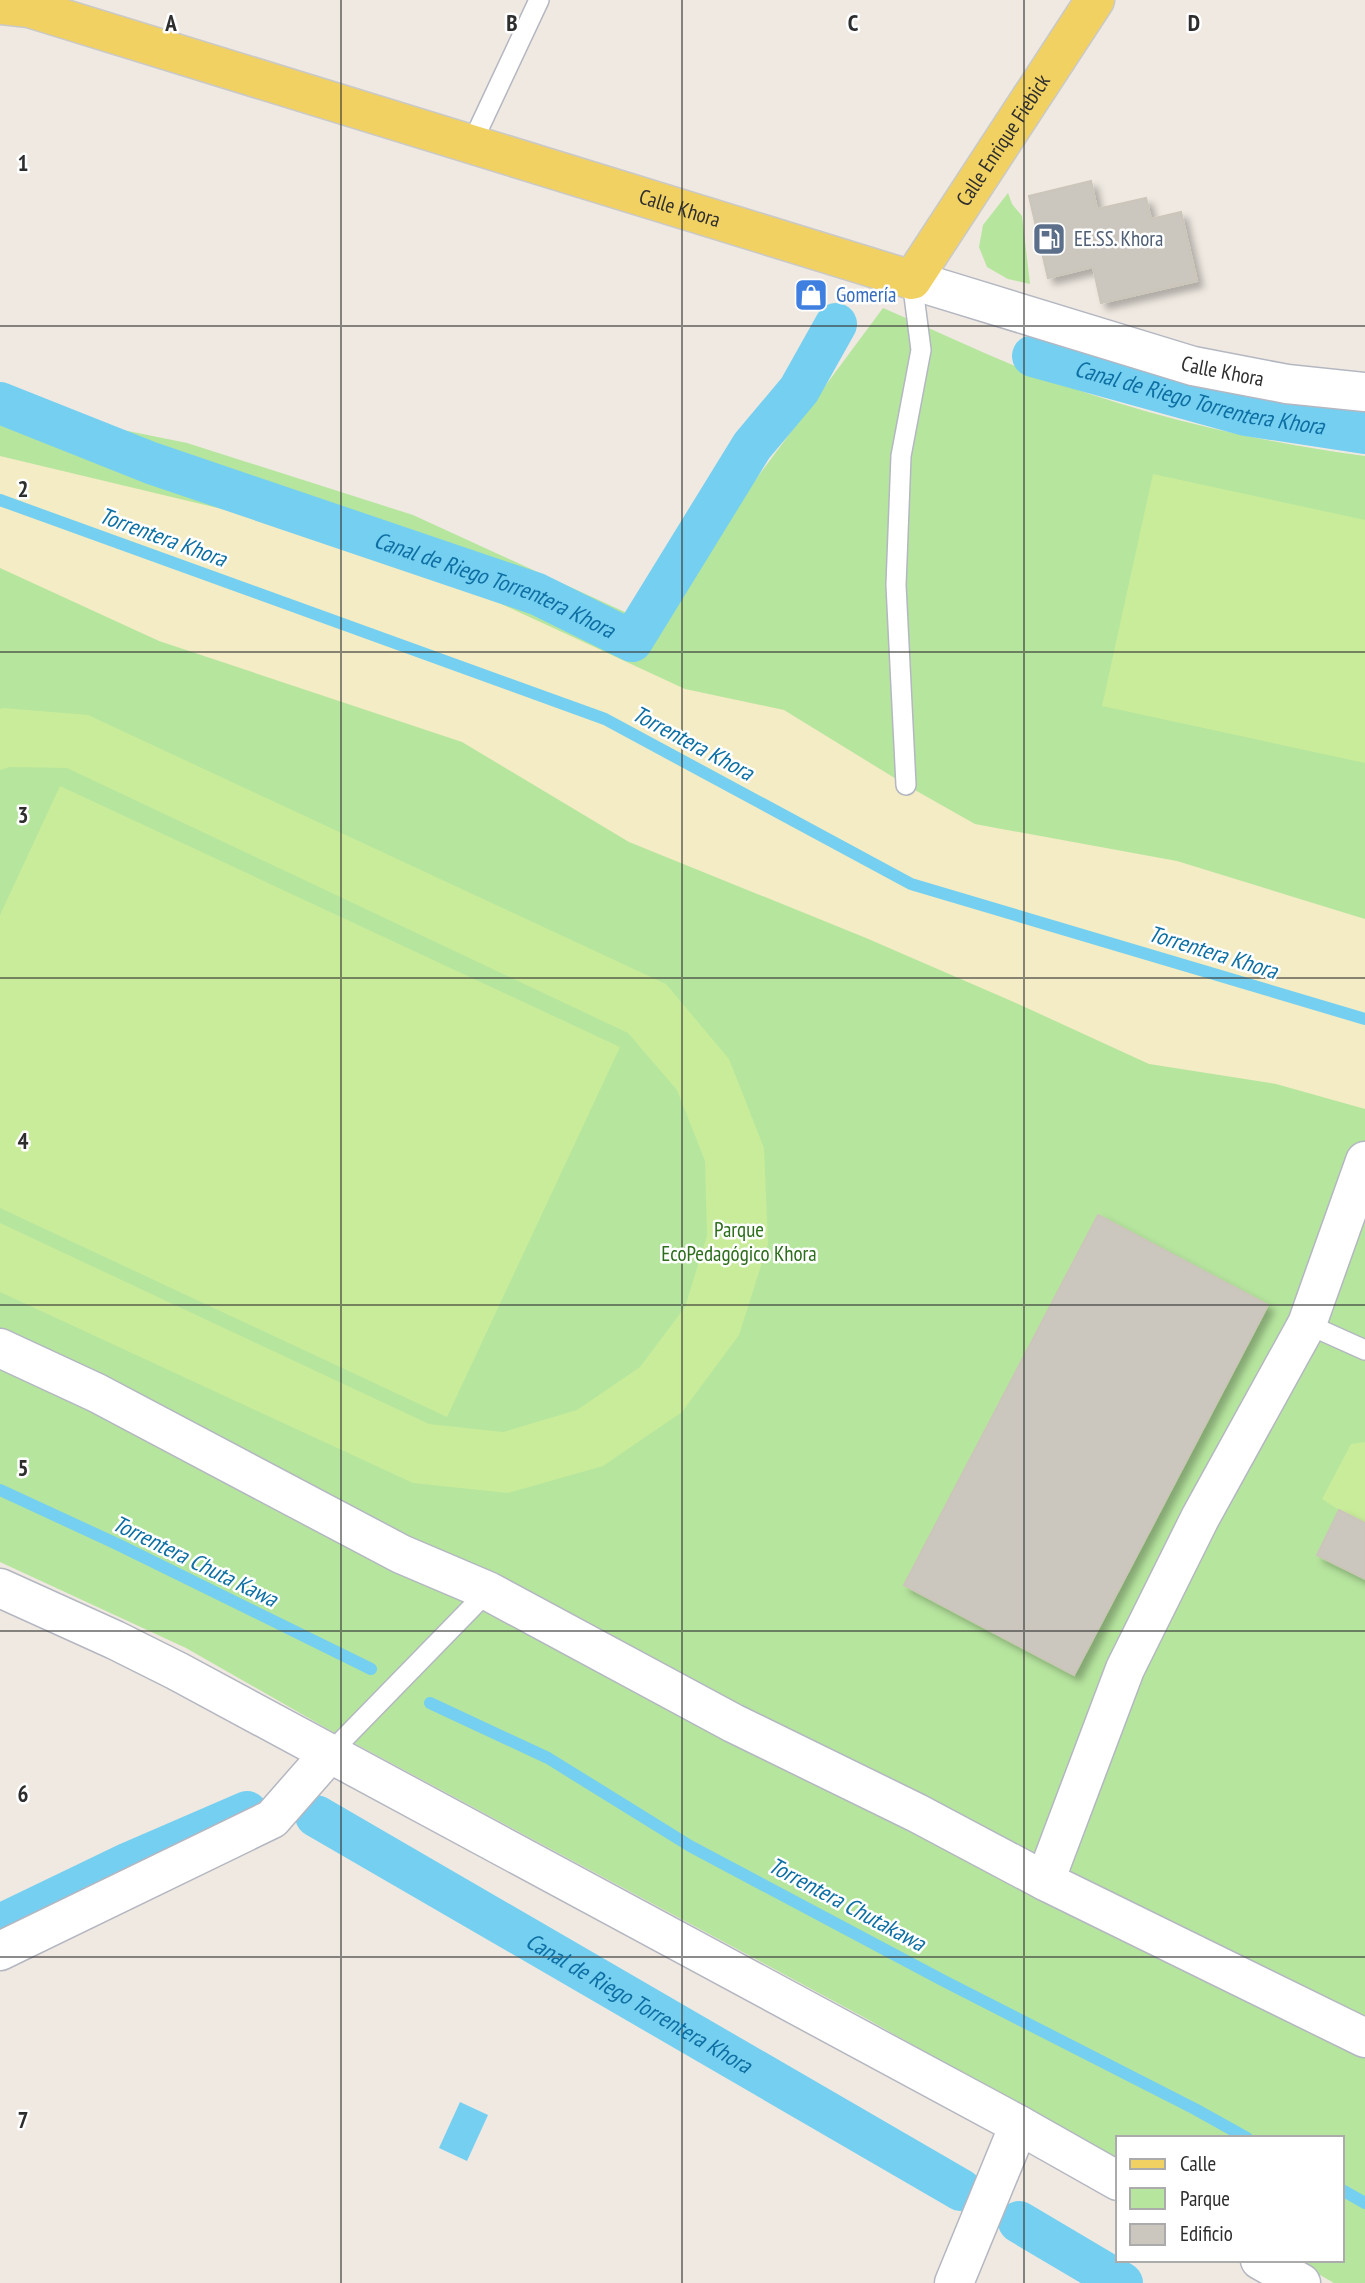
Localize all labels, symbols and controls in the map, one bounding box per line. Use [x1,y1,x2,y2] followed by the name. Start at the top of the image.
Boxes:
[164,8,177,37] text: A
[506,8,518,37] text: B
[848,8,859,37] text: C
[1188,8,1200,37] text: D
[950,69,1056,211] street label: Calle Enrique Fiebick
[18,148,29,177] text: 1
[636,183,724,233] street label: Calle Khora
[1030,220,1068,258] fuel station icon: EE.SS. Khora
[1074,225,1163,252] place label: EE.SS. Khora
[792,276,830,314] shop icon: Gomería
[836,281,896,308] place label: Gomería
[1178,349,1266,392] street label: Calle Khora
[1072,353,1328,441] water label: Canal de Riego Torrentera Khora
[18,474,29,503] text: 2
[96,500,232,574] water label: Torrentera Khora
[370,525,621,645] water label: Canal de Riego Torrentera Khora
[628,699,760,787] water label: Torrentera Khora
[18,800,29,829] text: 3
[1145,918,1283,985] water label: Torrentera Khora
[18,1126,29,1155] text: 4
[661,1216,817,1267] park label: Parque EcoPedagógico Khora
[18,1453,29,1482] text: 5
[108,1508,284,1614] water label: Torrentera Chuta Kawa
[18,1779,29,1808] text: 6
[764,1850,932,1958] water label: Torrentera Chutakawa
[521,1926,758,2080] water label: Canal de Riego Torrentera Khora
[18,2105,29,2134] text: 7
[1116,2136,1344,2262] legend
[1180,2150,1216,2177] text: Calle
[1180,2185,1230,2212] text: Parque
[1180,2220,1233,2247] text: Edificio

